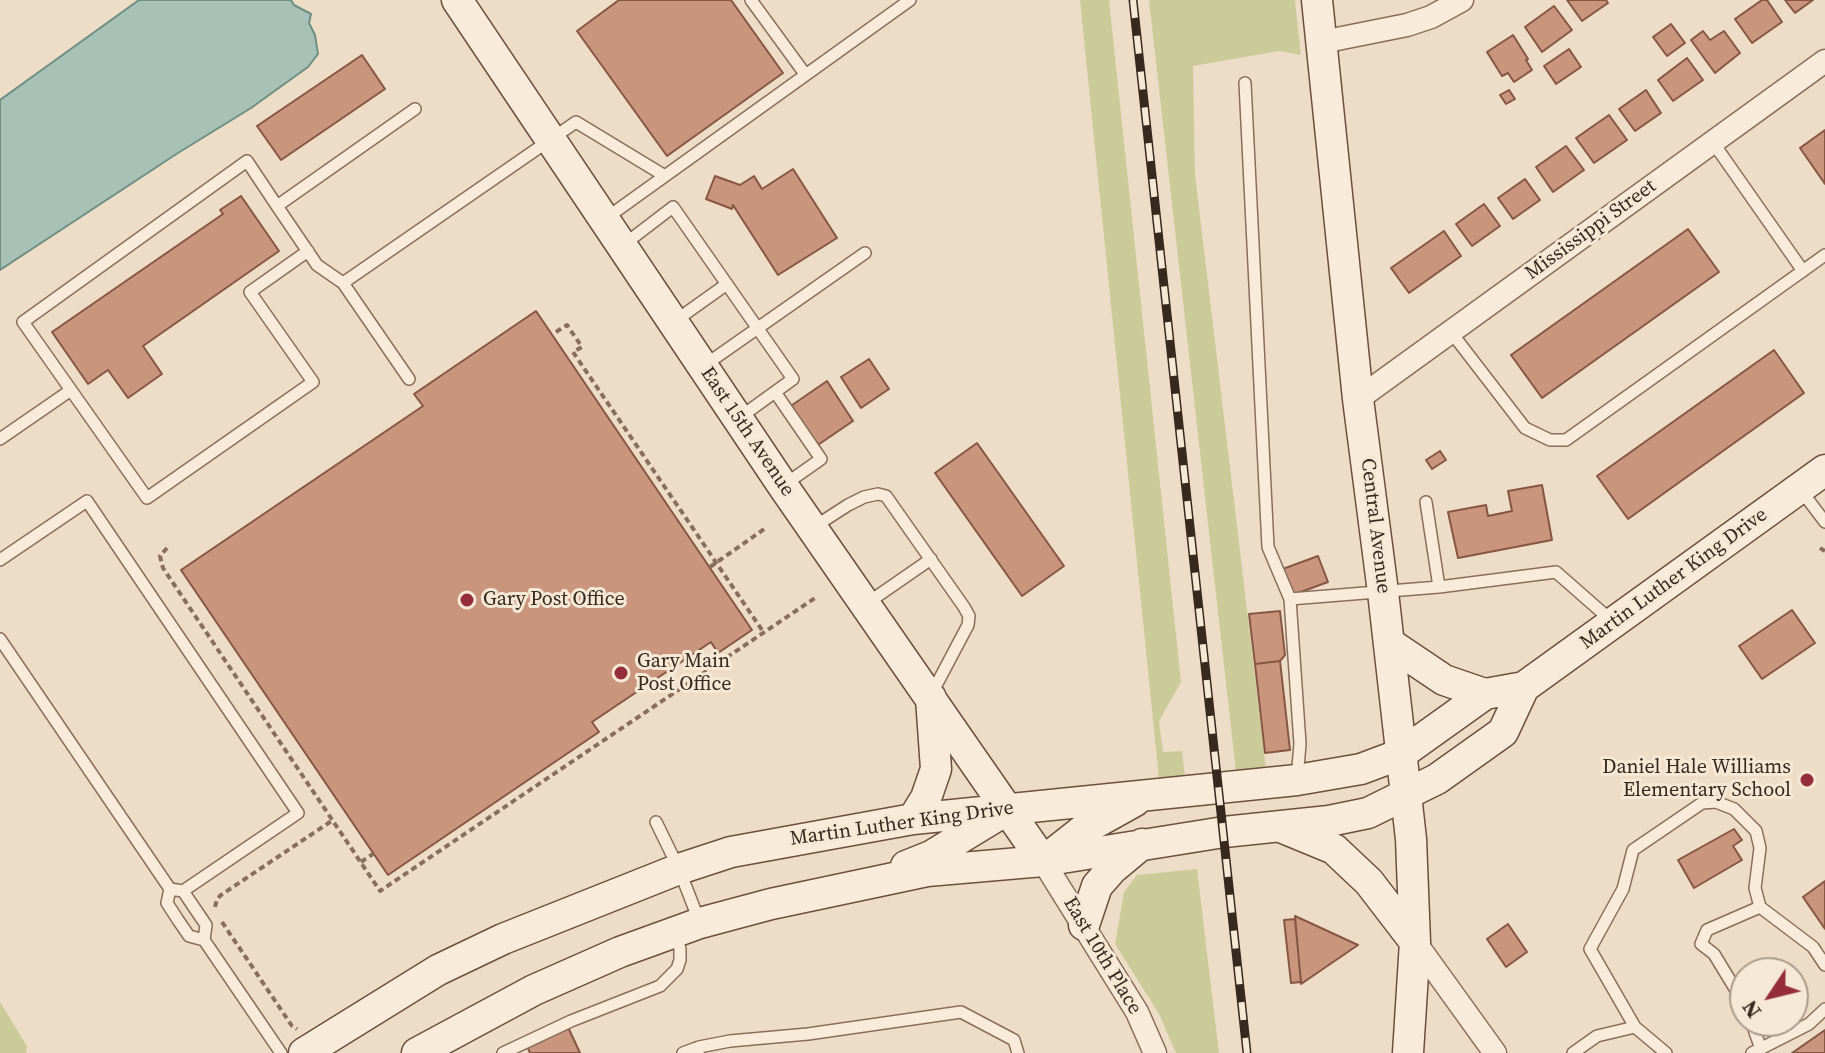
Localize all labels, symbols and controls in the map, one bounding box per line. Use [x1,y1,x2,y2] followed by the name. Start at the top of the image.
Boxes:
[1521,174,1661,286] street label: Mississippi Street
[695,363,799,501] street label: East 15th Avenue
[1355,457,1395,595] street label: Central Avenue
[1576,503,1772,655] street label: Martin Luther King Drive
[483,588,625,612] place label: Gary Post Office
[458,591,476,609] marker: Gary Post Office
[637,650,732,697] place label: Gary Main Post Office
[612,664,630,682] marker: Gary Main Post Office
[1602,756,1791,803] place label: Daniel Hale Williams Elementary School
[1798,771,1816,789] marker: Daniel Hale Williams Elementary School
[789,796,1015,852] street label: Martin Luther King Drive
[1057,893,1147,1019] street label: East 10th Place
[1729,957,1809,1037] north arrow
[1734,994,1768,1025] text: N

